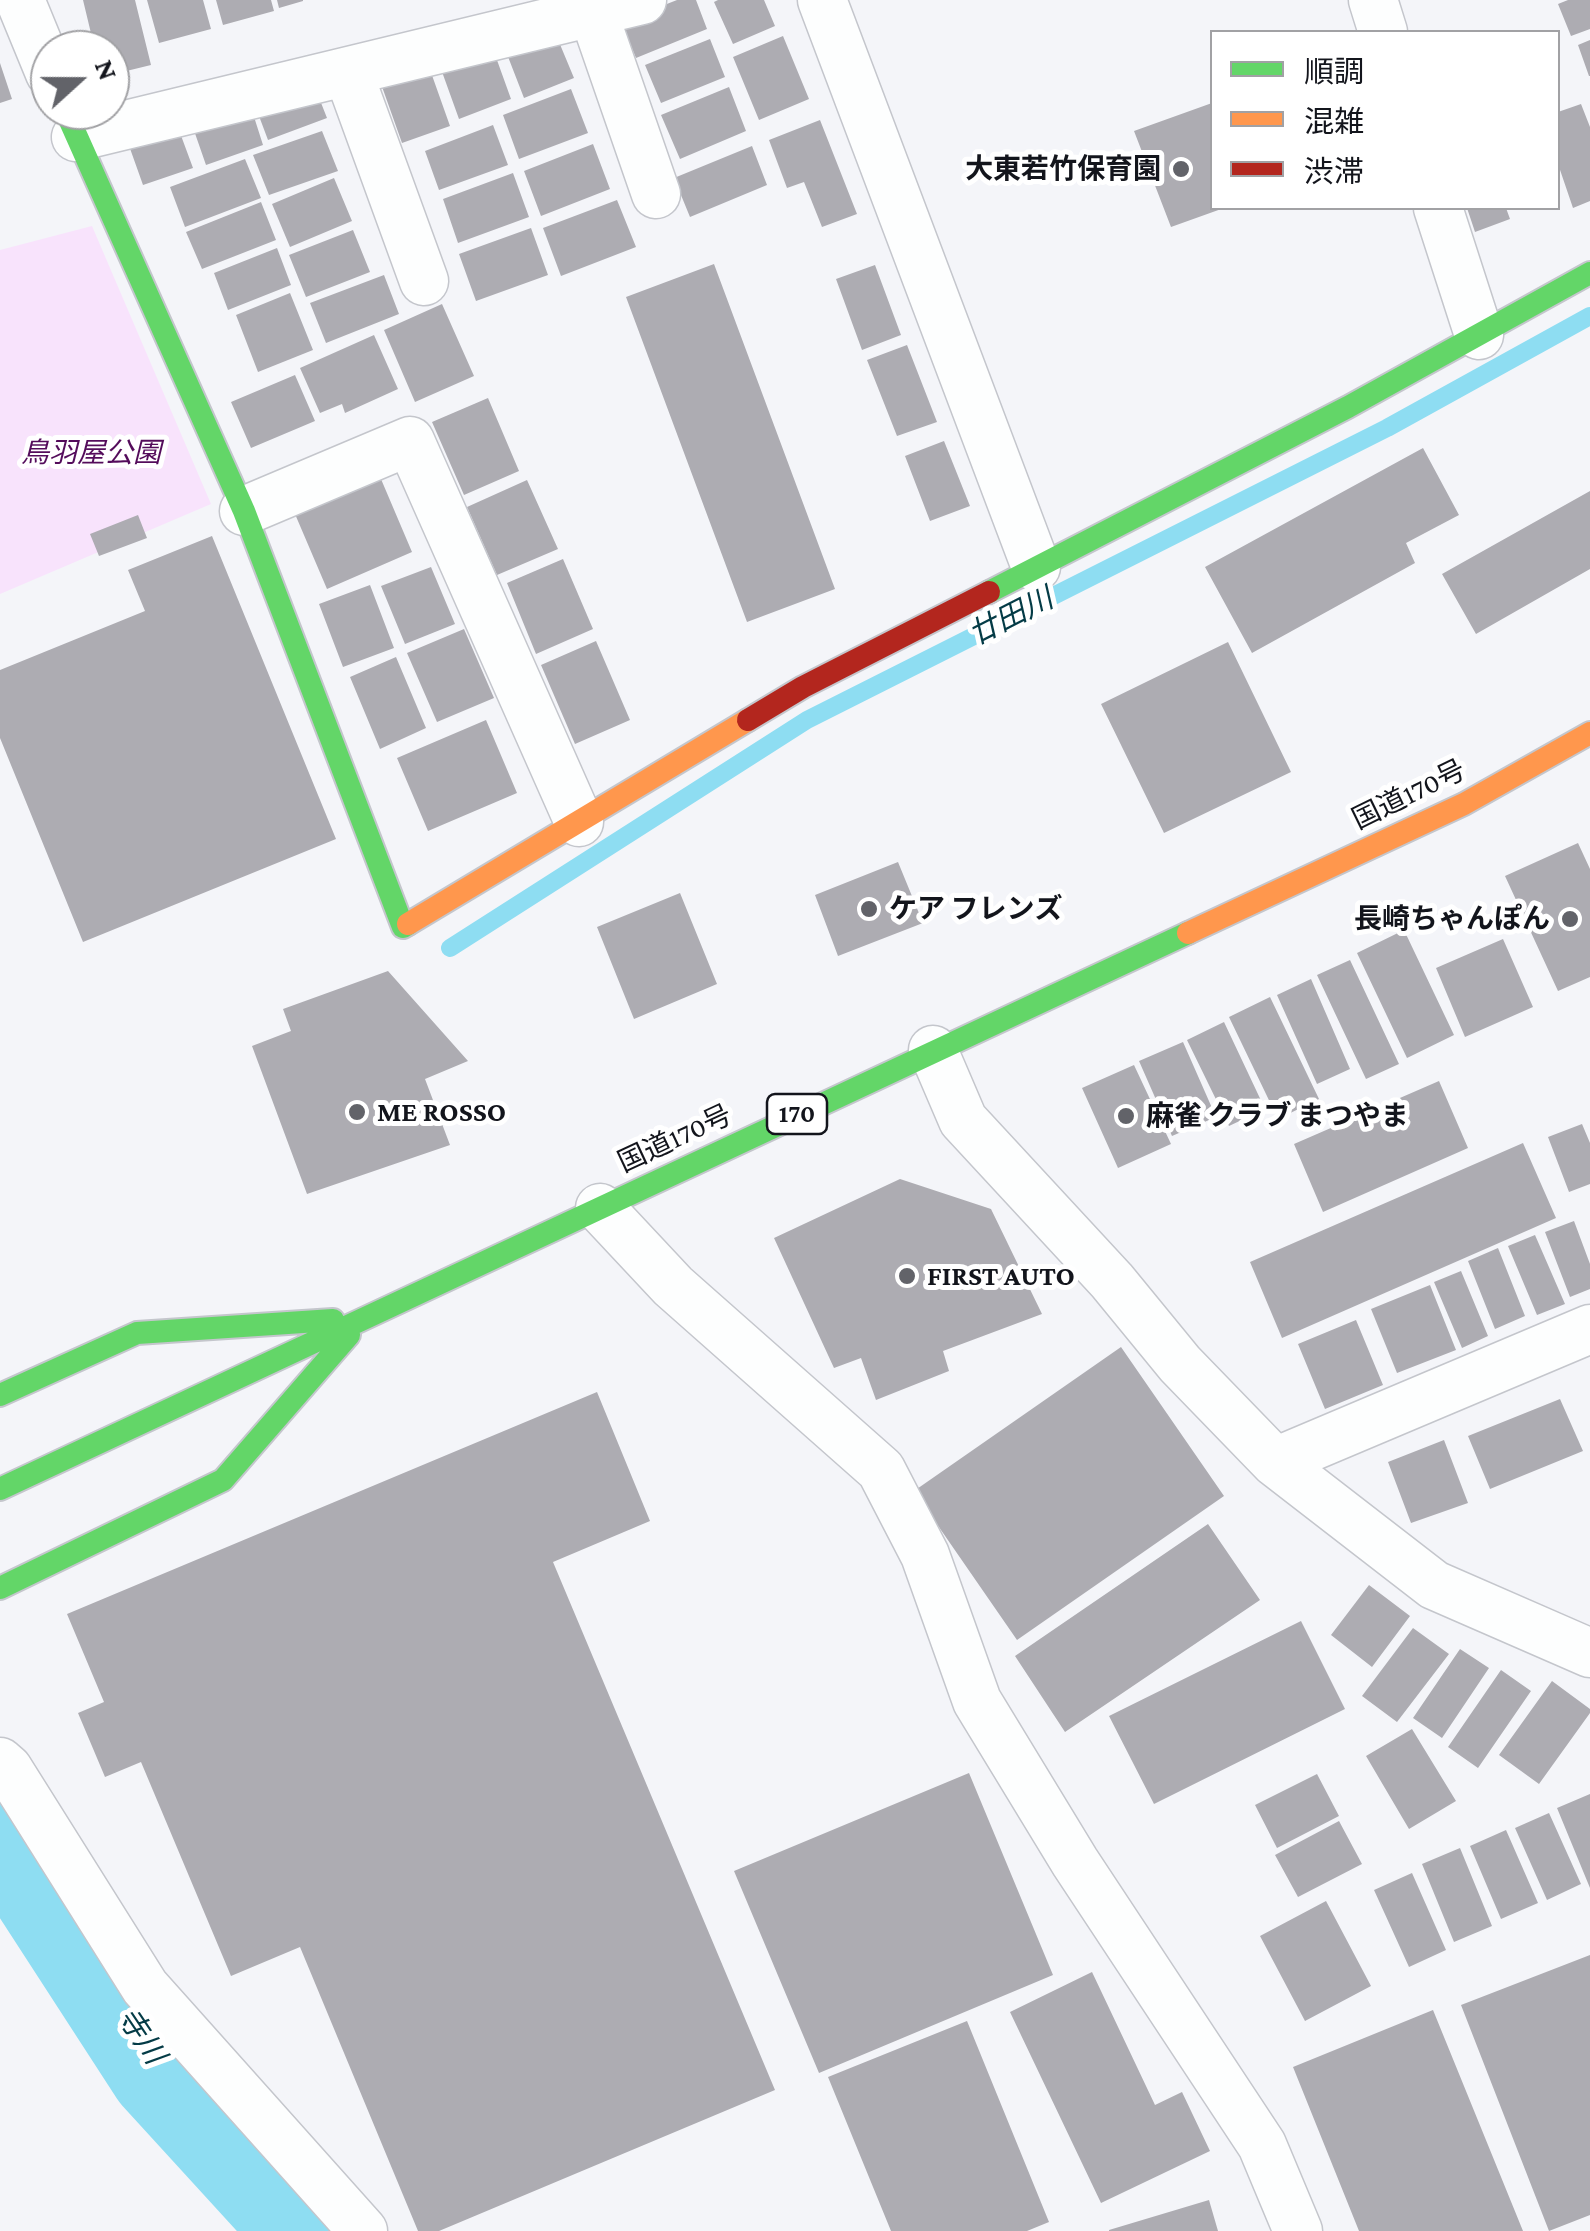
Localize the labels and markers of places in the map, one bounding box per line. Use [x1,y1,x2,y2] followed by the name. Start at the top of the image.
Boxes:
[965,152,1161,186] place label: 大東若竹保育園
[1170,158,1192,180] marker: 大東若竹保育園
[889,892,1062,926] place label: ケア フレンズ
[858,898,880,920] marker: ケア フレンズ
[1354,902,1550,936] place label: 長崎ちゃんぽん
[1559,908,1581,930] marker: 長崎ちゃんぽん
[377,1095,506,1129] place label: ME ROSSO
[1146,1099,1409,1133] place label: 麻雀 クラブ まつやま
[346,1101,368,1123] marker: ME ROSSO
[1115,1105,1137,1127] marker: 麻雀 クラブ まつやま
[927,1259,1075,1293] place label: FIRST AUTO
[896,1265,918,1287] marker: FIRST AUTO

